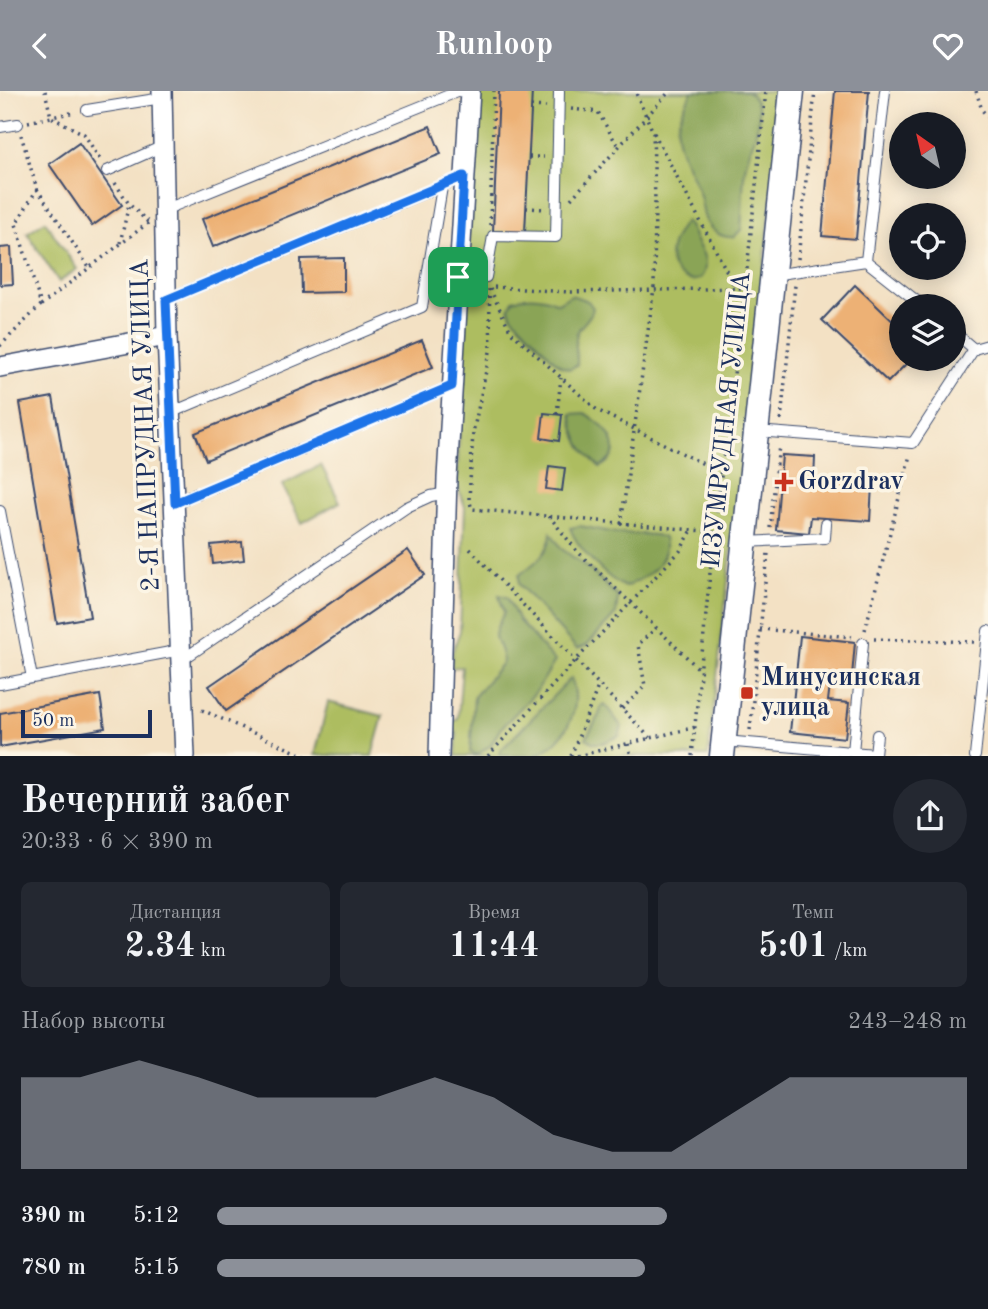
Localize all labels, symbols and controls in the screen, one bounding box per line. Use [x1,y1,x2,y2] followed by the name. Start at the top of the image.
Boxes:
[21,27,59,65] icon: back
[929,27,967,65] icon: heart
[435,30,553,62] text: Runloop
[889,112,966,189] north arrow
[889,112,966,371] map controls
[889,203,966,280] button: locate
[428,247,488,307] pin
[127,258,165,592] street label: 2-Я НАПРУДНАЯ УЛИЦА
[439,258,477,296] icon: arrive
[699,270,756,570] street label: ИЗУМРУДНАЯ УЛИЦА
[889,294,966,371] button: layers
[798,469,904,495] place label: Gorzdrav
[776,474,792,490] marker: Gorzdrav
[761,665,921,721] place label: Минусинская улица
[739,685,755,701] marker: Минусинская улица
[21,707,152,739] scale bar
[32,712,74,731] text: 50 m
[893,779,967,853] button: share
[21,783,290,821] text: Вечерний забег
[21,830,213,853] text: 20:33 · 6 × 390 m
[129,904,221,923] text: Дистанция
[468,904,520,923] text: Время
[791,904,834,923] text: Темп
[125,929,196,964] text: 2.34
[448,929,540,964] text: 11:44
[758,929,829,964] text: 5:01
[196,942,226,961] text: km
[829,942,867,961] text: /km
[21,1010,165,1033] text: Набор высоты
[848,1010,967,1033] text: 243–248 m
[21,1204,86,1227] text: 390 m
[133,1204,179,1227] text: 5:12
[21,1256,86,1279] text: 780 m
[133,1256,179,1279] text: 5:15

